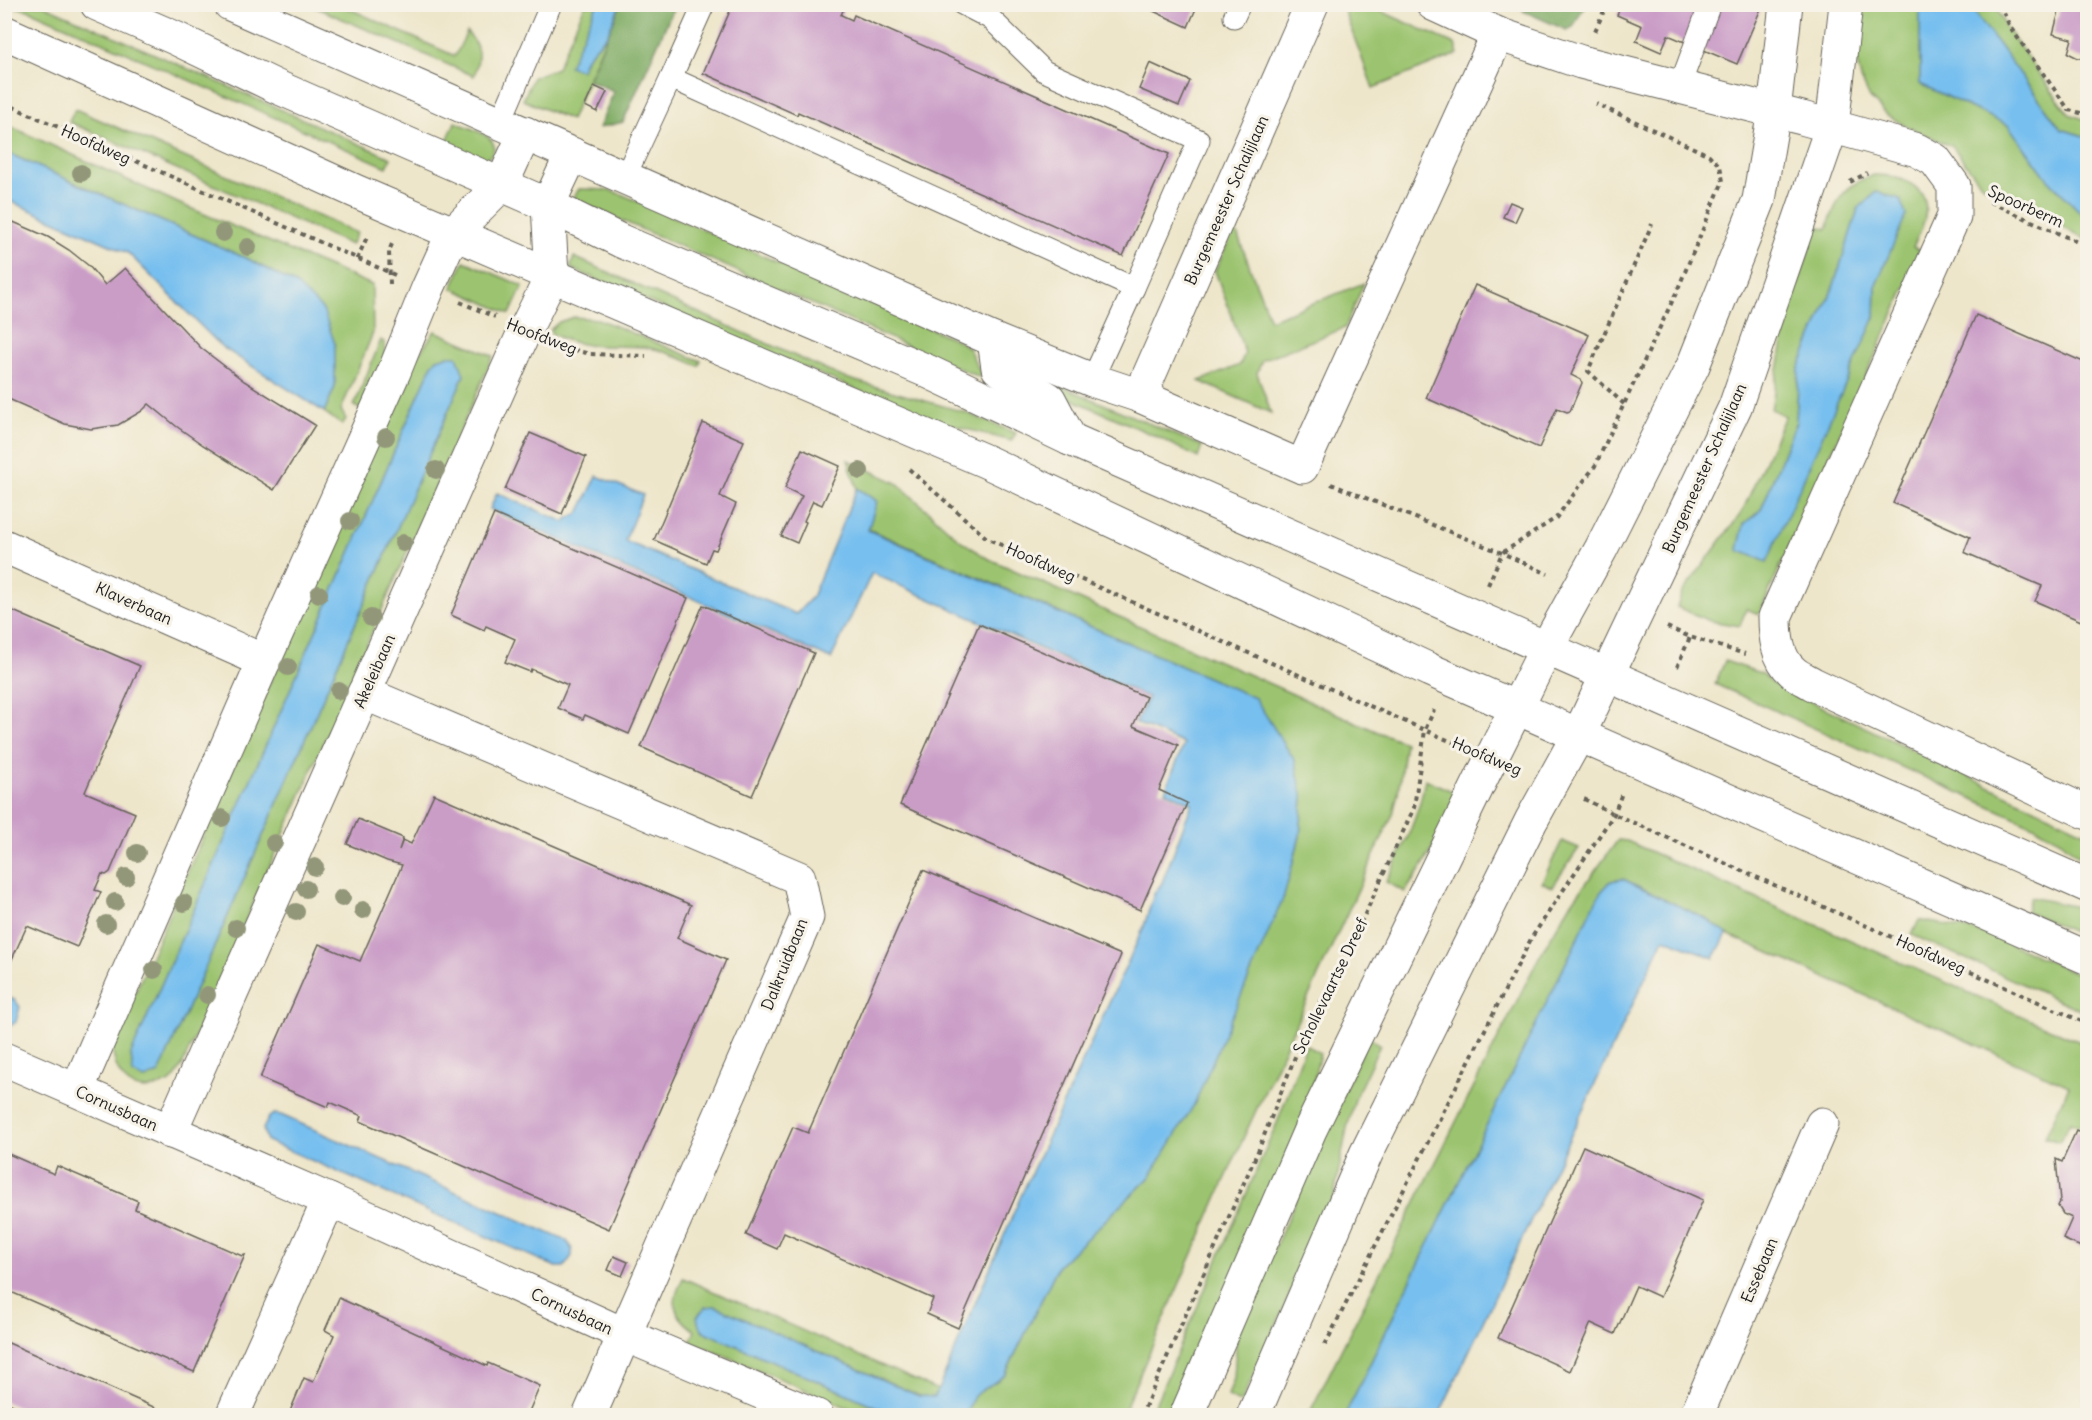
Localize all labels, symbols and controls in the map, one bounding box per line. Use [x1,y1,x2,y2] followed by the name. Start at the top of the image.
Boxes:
[1180,112,1272,288] street label: Burgemeester Schalijlaan
[58,120,134,168] street label: Hoofdweg
[1985,180,2067,232] street label: Spoorberm
[504,313,580,359] street label: Hoofdweg
[1658,380,1750,556] street label: Burgemeester Schalijlaan
[1003,538,1079,586] street label: Hoofdweg
[93,577,175,629] street label: Klaverbaan
[349,631,399,711] street label: Akeleibaan
[1449,732,1525,780] street label: Hoofdweg
[1288,914,1372,1057] street label: Schollevaartse Dreef
[756,915,812,1013] street label: Dalkruidbaan
[1893,930,1969,978] street label: Hoofdweg
[73,1081,161,1135] street label: Cornusbaan
[1736,1234,1782,1306] street label: Essebaan
[528,1283,616,1339] street label: Cornusbaan

